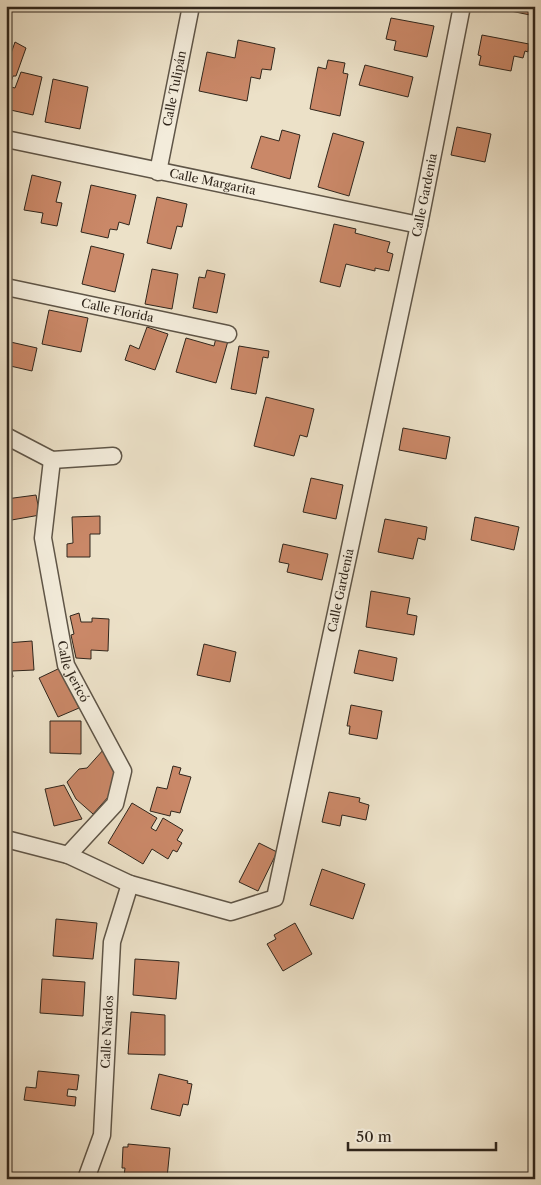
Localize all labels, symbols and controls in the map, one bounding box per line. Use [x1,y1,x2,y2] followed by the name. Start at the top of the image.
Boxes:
[159,49,189,128] street label: Calle Tulipán
[409,151,440,238] street label: Calle Gardenia
[168,165,258,198] street label: Calle Margarita
[80,295,156,325] street label: Calle Florida
[324,546,357,634] street label: Calle Gardenia
[55,639,93,705] street label: Calle Jericó
[97,995,116,1069] street label: Calle Nardos
[348,1120,496,1152] scale bar
[356,1127,392,1146] text: 50 m

